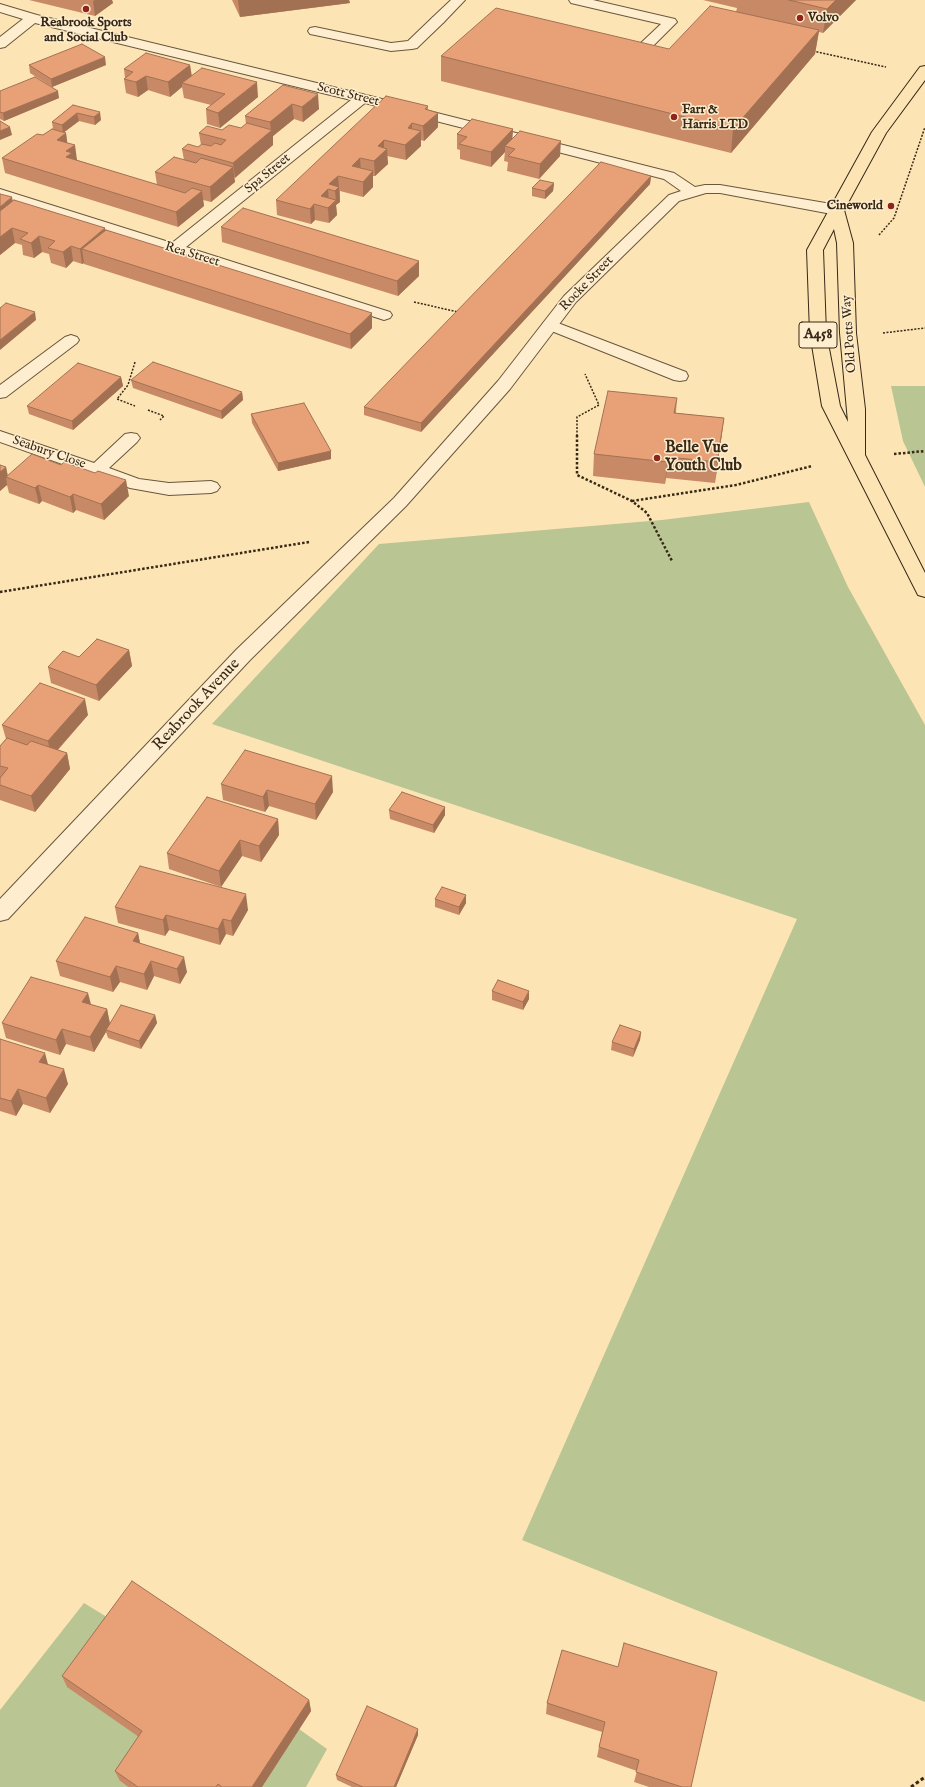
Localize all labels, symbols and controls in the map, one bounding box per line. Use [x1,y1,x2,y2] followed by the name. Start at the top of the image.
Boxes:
[81,4,91,14] marker: Reabrook Sports and Social Club
[808,10,839,26] place label: Volvo
[795,13,805,23] marker: Volvo
[40,15,132,46] place label: Reabrook Sports and Social Club
[315,80,381,110] street label: Scott Street
[682,102,748,133] place label: Farr & Harris LTD
[669,112,679,122] marker: Farr & Harris LTD
[242,151,294,197] street label: Spa Street
[827,198,883,214] place label: Cineworld
[886,201,896,211] marker: Cineworld
[163,239,221,271] street label: Rea Street
[557,253,617,315] street label: Rocke Street
[839,294,861,374] street label: Old Potts Way
[799,322,837,348] road number: A458
[10,433,88,473] street label: Seabury Close
[665,439,742,477] place label: Belle Vue Youth Club
[652,453,662,463] marker: Belle Vue Youth Club
[149,655,245,755] street label: Reabrook Avenue

